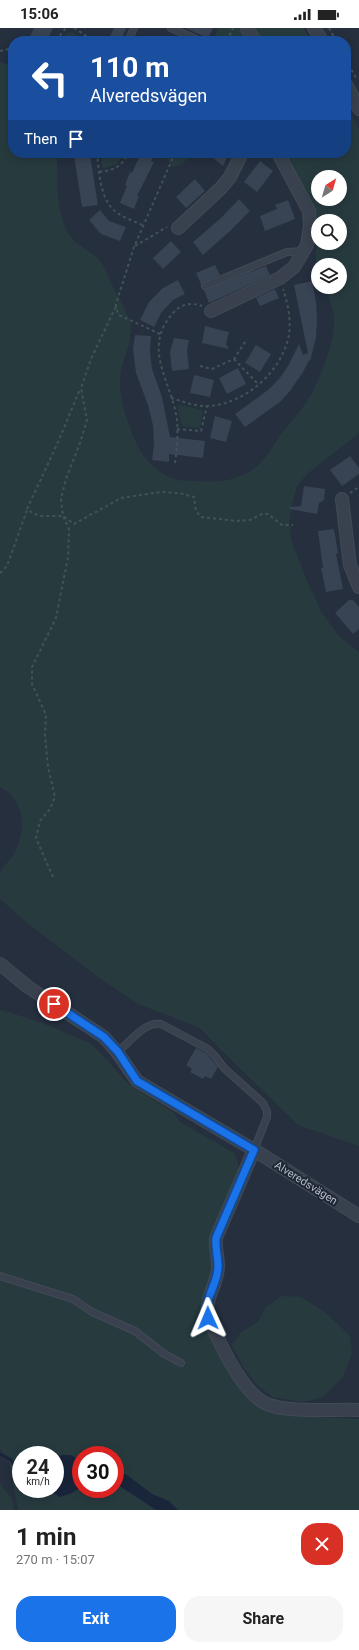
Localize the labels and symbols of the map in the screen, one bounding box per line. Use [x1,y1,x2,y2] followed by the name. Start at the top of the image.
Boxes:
[311,170,347,206] north arrow
[37,987,71,1021] pin
[272,1159,340,1207] street label: Alveredsvägen
[187,1297,229,1339] position arrow
[72,1446,124,1498] speed limit sign: 30

